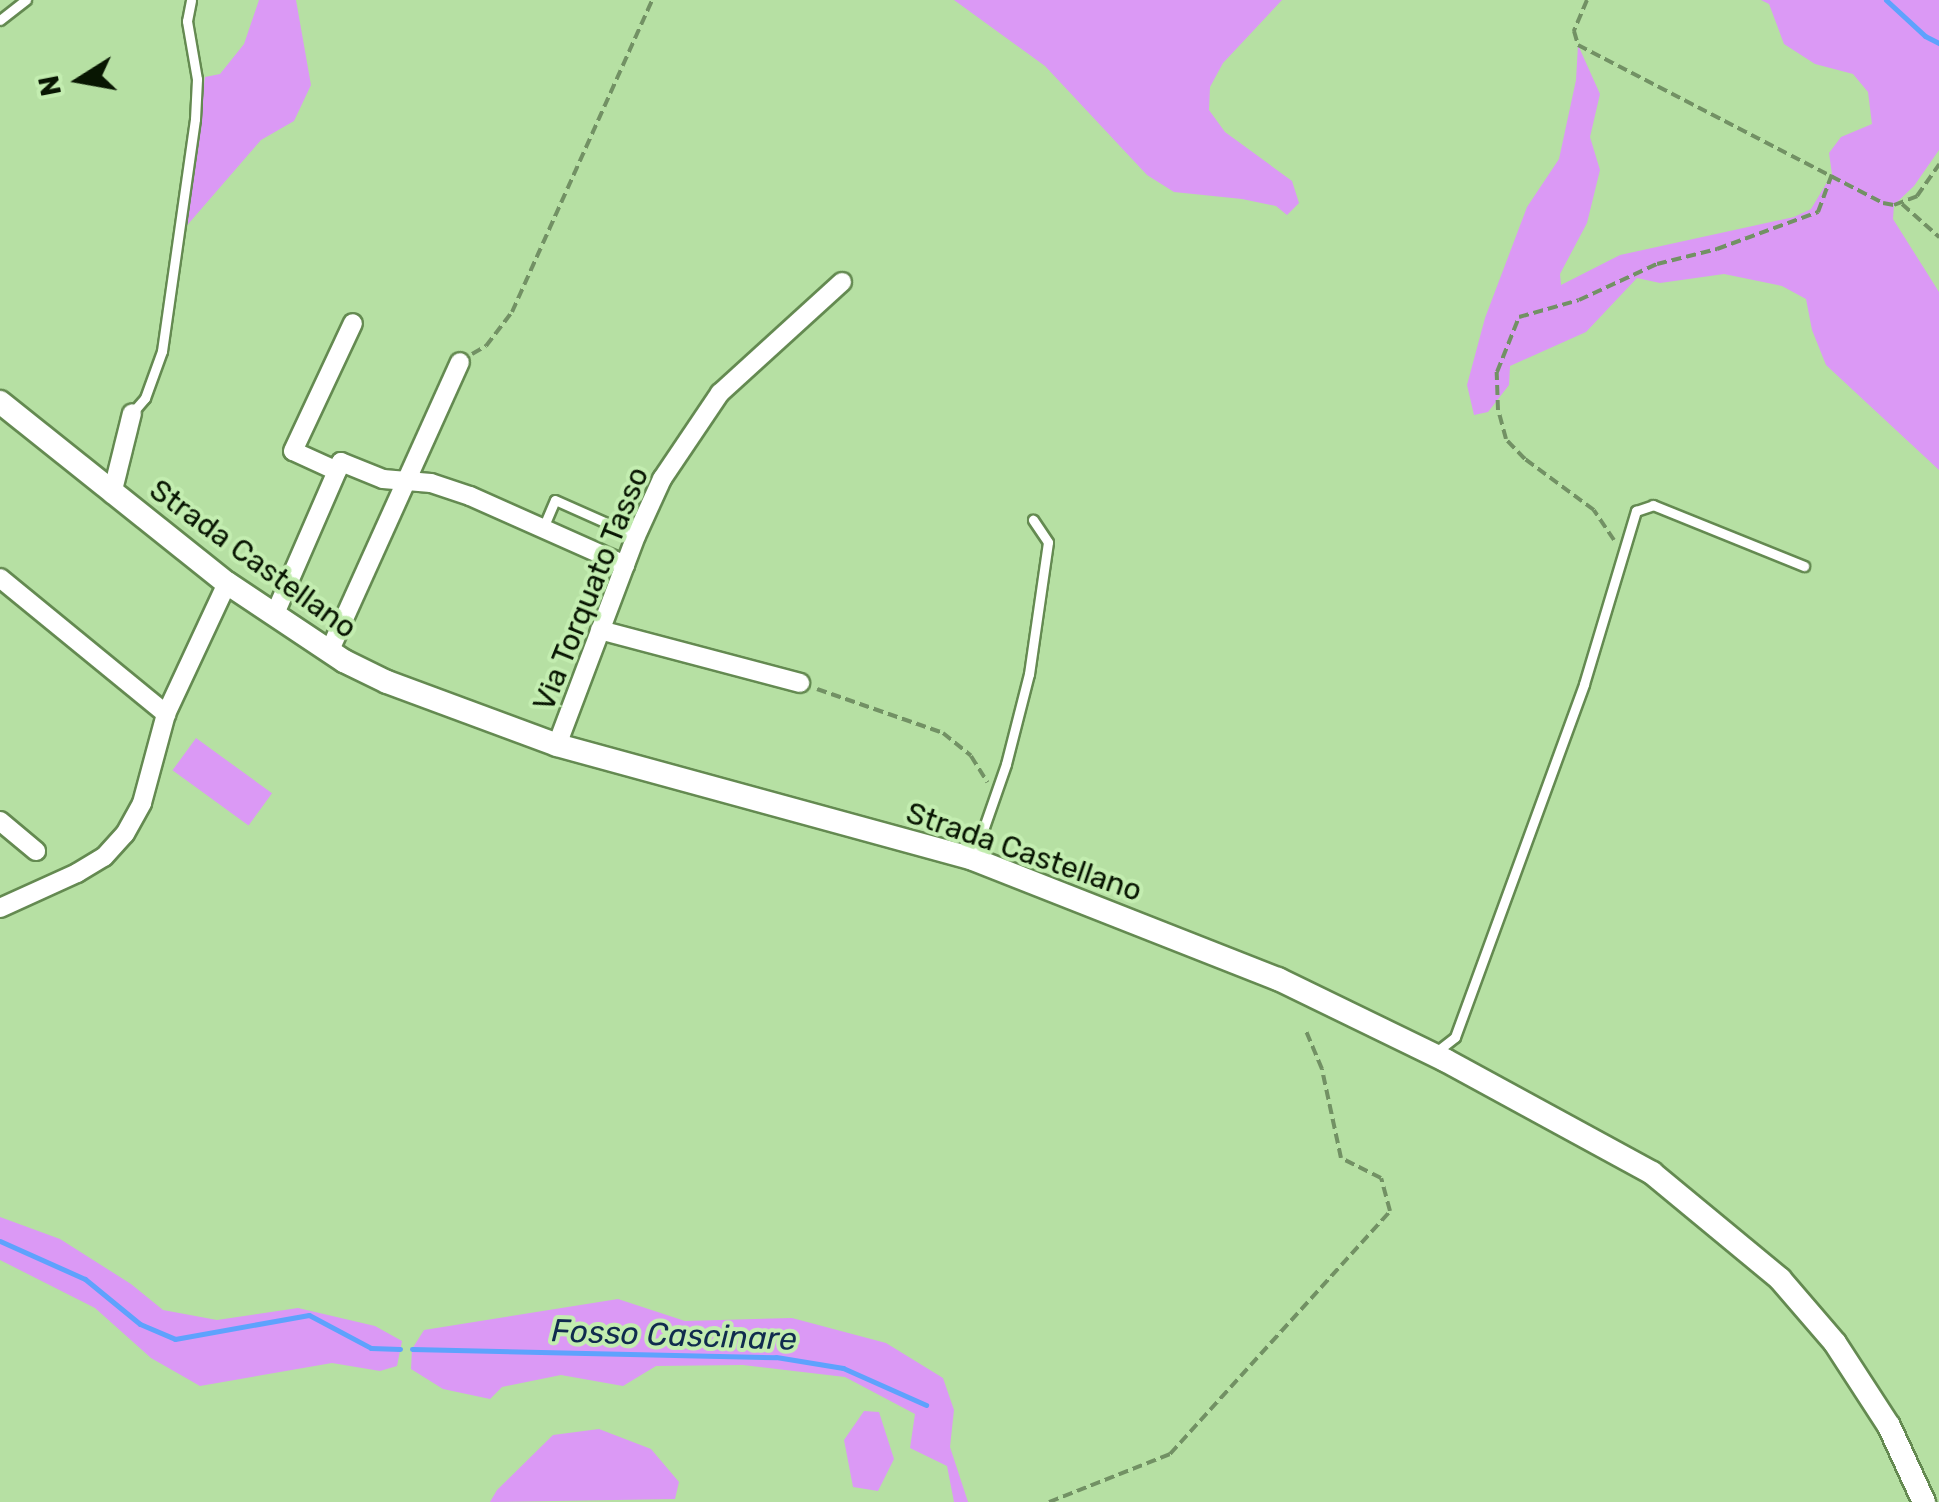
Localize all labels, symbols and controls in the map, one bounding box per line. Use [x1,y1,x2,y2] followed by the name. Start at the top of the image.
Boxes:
[30,30,130,130] north arrow
[32,73,68,99] text: N
[525,461,657,717] street label: Via Torquato Tasso
[143,472,363,646] street label: Strada Castellano
[901,795,1147,909] street label: Strada Castellano
[551,1312,797,1358] water label: Fosso Cascinare

